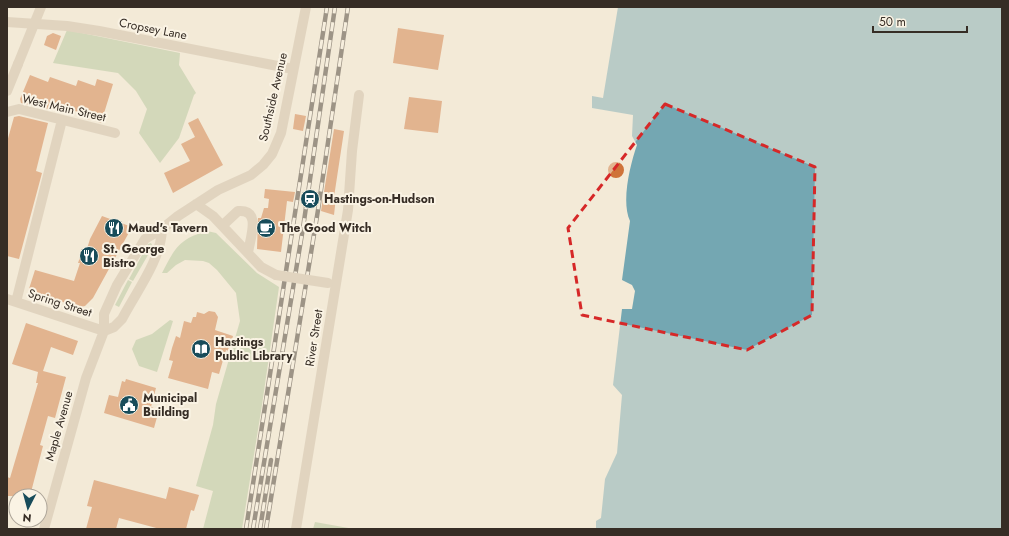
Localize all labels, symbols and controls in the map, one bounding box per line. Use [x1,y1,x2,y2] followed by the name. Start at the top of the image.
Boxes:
[873,8,967,34] scale bar
[879,13,906,31] text: 50 m
[117,14,189,44] street label: Cropsey Lane
[254,51,292,143] street label: Southside Avenue
[20,90,108,126] street label: West Main Street
[299,188,321,210] station icon: Hastings-on-Hudson
[324,190,435,208] place label: Hastings-on-Hudson
[103,217,125,239] restaurant icon: Maud's Tavern
[255,217,277,239] cafe icon: The Good Witch
[128,219,208,237] place label: Maud's Tavern
[280,219,372,237] place label: The Good Witch
[103,240,165,272] place label: St. George Bistro
[78,245,100,267] restaurant icon: St. George Bistro
[26,284,94,322] street label: Spring Street
[301,308,327,368] street label: River Street
[215,333,293,365] place label: Hastings Public Library
[190,338,212,360] library icon: Hastings Public Library
[40,389,78,463] street label: Maple Avenue
[143,389,197,421] place label: Municipal Building
[118,394,140,416] public building icon: Municipal Building
[8,488,48,528] north arrow
[22,510,32,526] text: N

